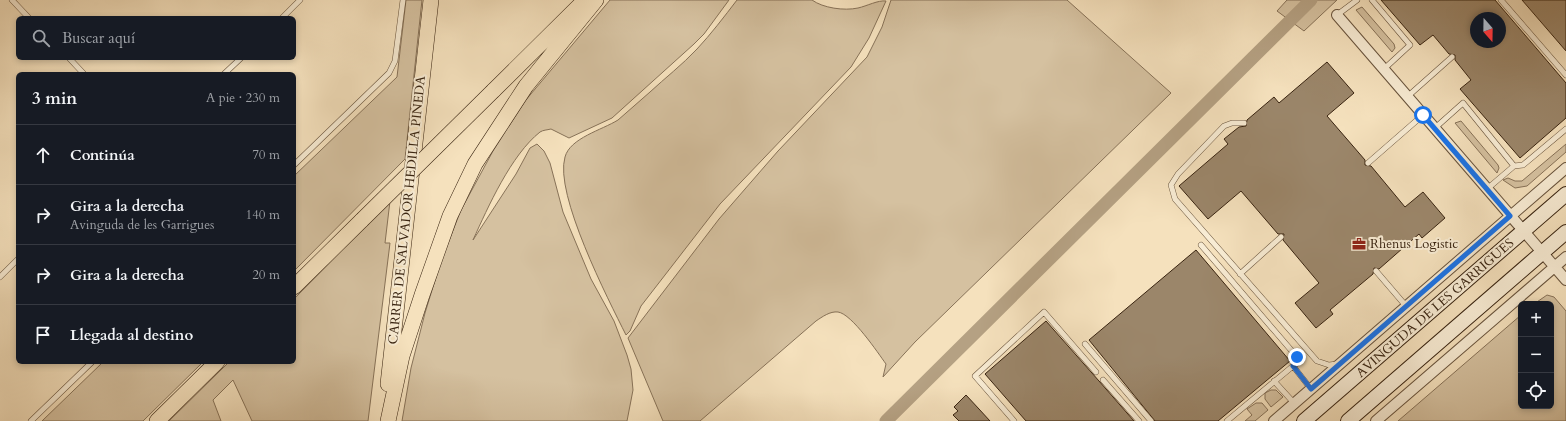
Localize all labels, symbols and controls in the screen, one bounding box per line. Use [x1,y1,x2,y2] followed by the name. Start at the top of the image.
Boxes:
[1470,12,1506,48] north arrow
[16,16,296,60] search box
[30,27,52,49] icon: search
[62,28,135,48] text: Buscar aquí
[384,74,430,345] street label: CARRER DE SALVADOR HEDILLA PINEDA
[32,87,77,110] text: 3 min
[206,89,280,107] text: A pie · 230 m
[1414,106,1432,124] route start
[32,144,54,166] icon: ahead
[70,145,135,165] text: Continúa
[252,146,280,164] text: 70 m
[70,196,184,216] text: Gira a la derecha
[32,204,54,226] icon: right
[246,206,280,224] text: 140 m
[70,216,214,234] text: Avinguda de les Garrigues
[1352,234,1518,382] street label: AVINGUDA DE LES GARRIGUES
[1370,235,1458,253] place label: Rhenus Logistic
[1351,236,1367,252] office icon: Rhenus Logistic
[32,264,54,286] icon: right
[70,265,184,285] text: Gira a la derecha
[252,266,280,284] text: 20 m
[1518,301,1554,409] map controls
[1518,301,1554,337] button: +
[32,324,54,346] icon: arrive
[70,325,193,345] text: Llegada al destino
[1518,337,1554,373] button: −
[1288,348,1306,366] route end
[1518,373,1554,409] button: locate

